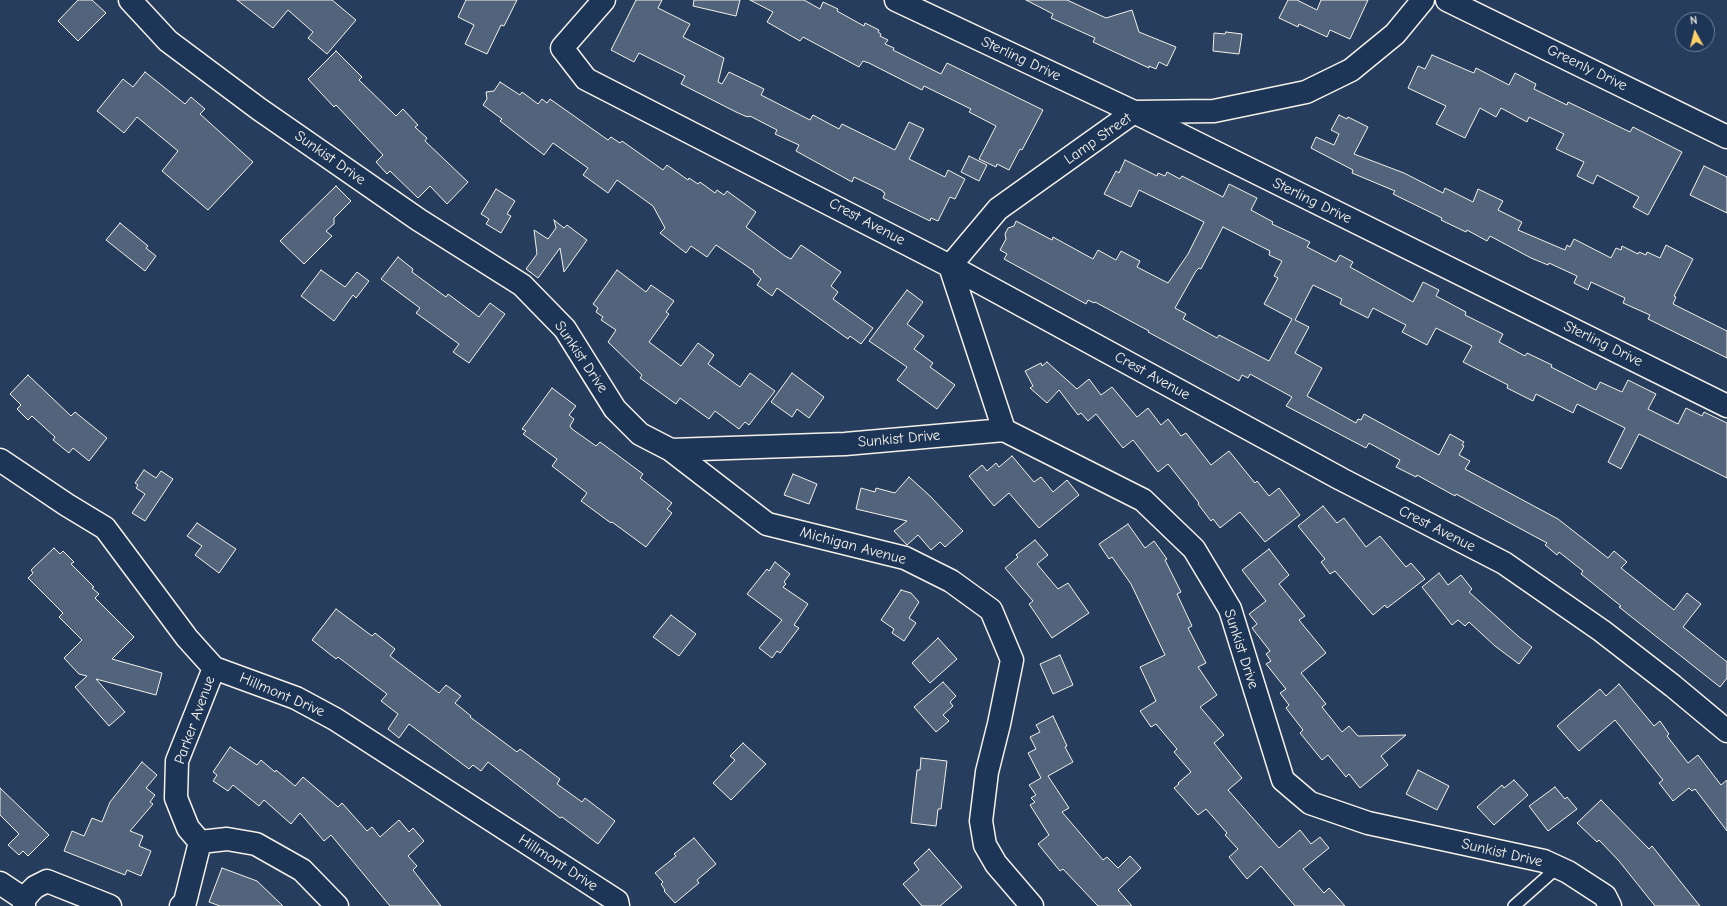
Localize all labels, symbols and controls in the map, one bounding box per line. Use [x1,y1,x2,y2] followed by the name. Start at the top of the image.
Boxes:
[1675,12,1715,52] north arrow
[1689,14,1698,27] text: N
[978,33,1064,85] street label: Sterling Drive
[1544,41,1630,95] street label: Greenly Drive
[1061,109,1135,169] street label: Lamp Street
[291,127,369,189] street label: Sunkist Drive
[1269,174,1355,228] street label: Sterling Drive
[826,194,908,250] street label: Crest Avenue
[1560,317,1646,371] street label: Sterling Drive
[550,318,612,396] street label: Sunkist Drive
[1111,348,1193,404] street label: Crest Avenue
[857,426,941,452] street label: Sunkist Drive
[1396,502,1478,556] street label: Crest Avenue
[798,523,908,569] street label: Michigan Avenue
[1220,607,1262,691] street label: Sunkist Drive
[237,669,327,721] street label: Hillmont Drive
[171,673,219,767] street label: Parker Avenue
[515,831,601,895] street label: Hillmont Drive
[1460,835,1544,871] street label: Sunkist Drive

